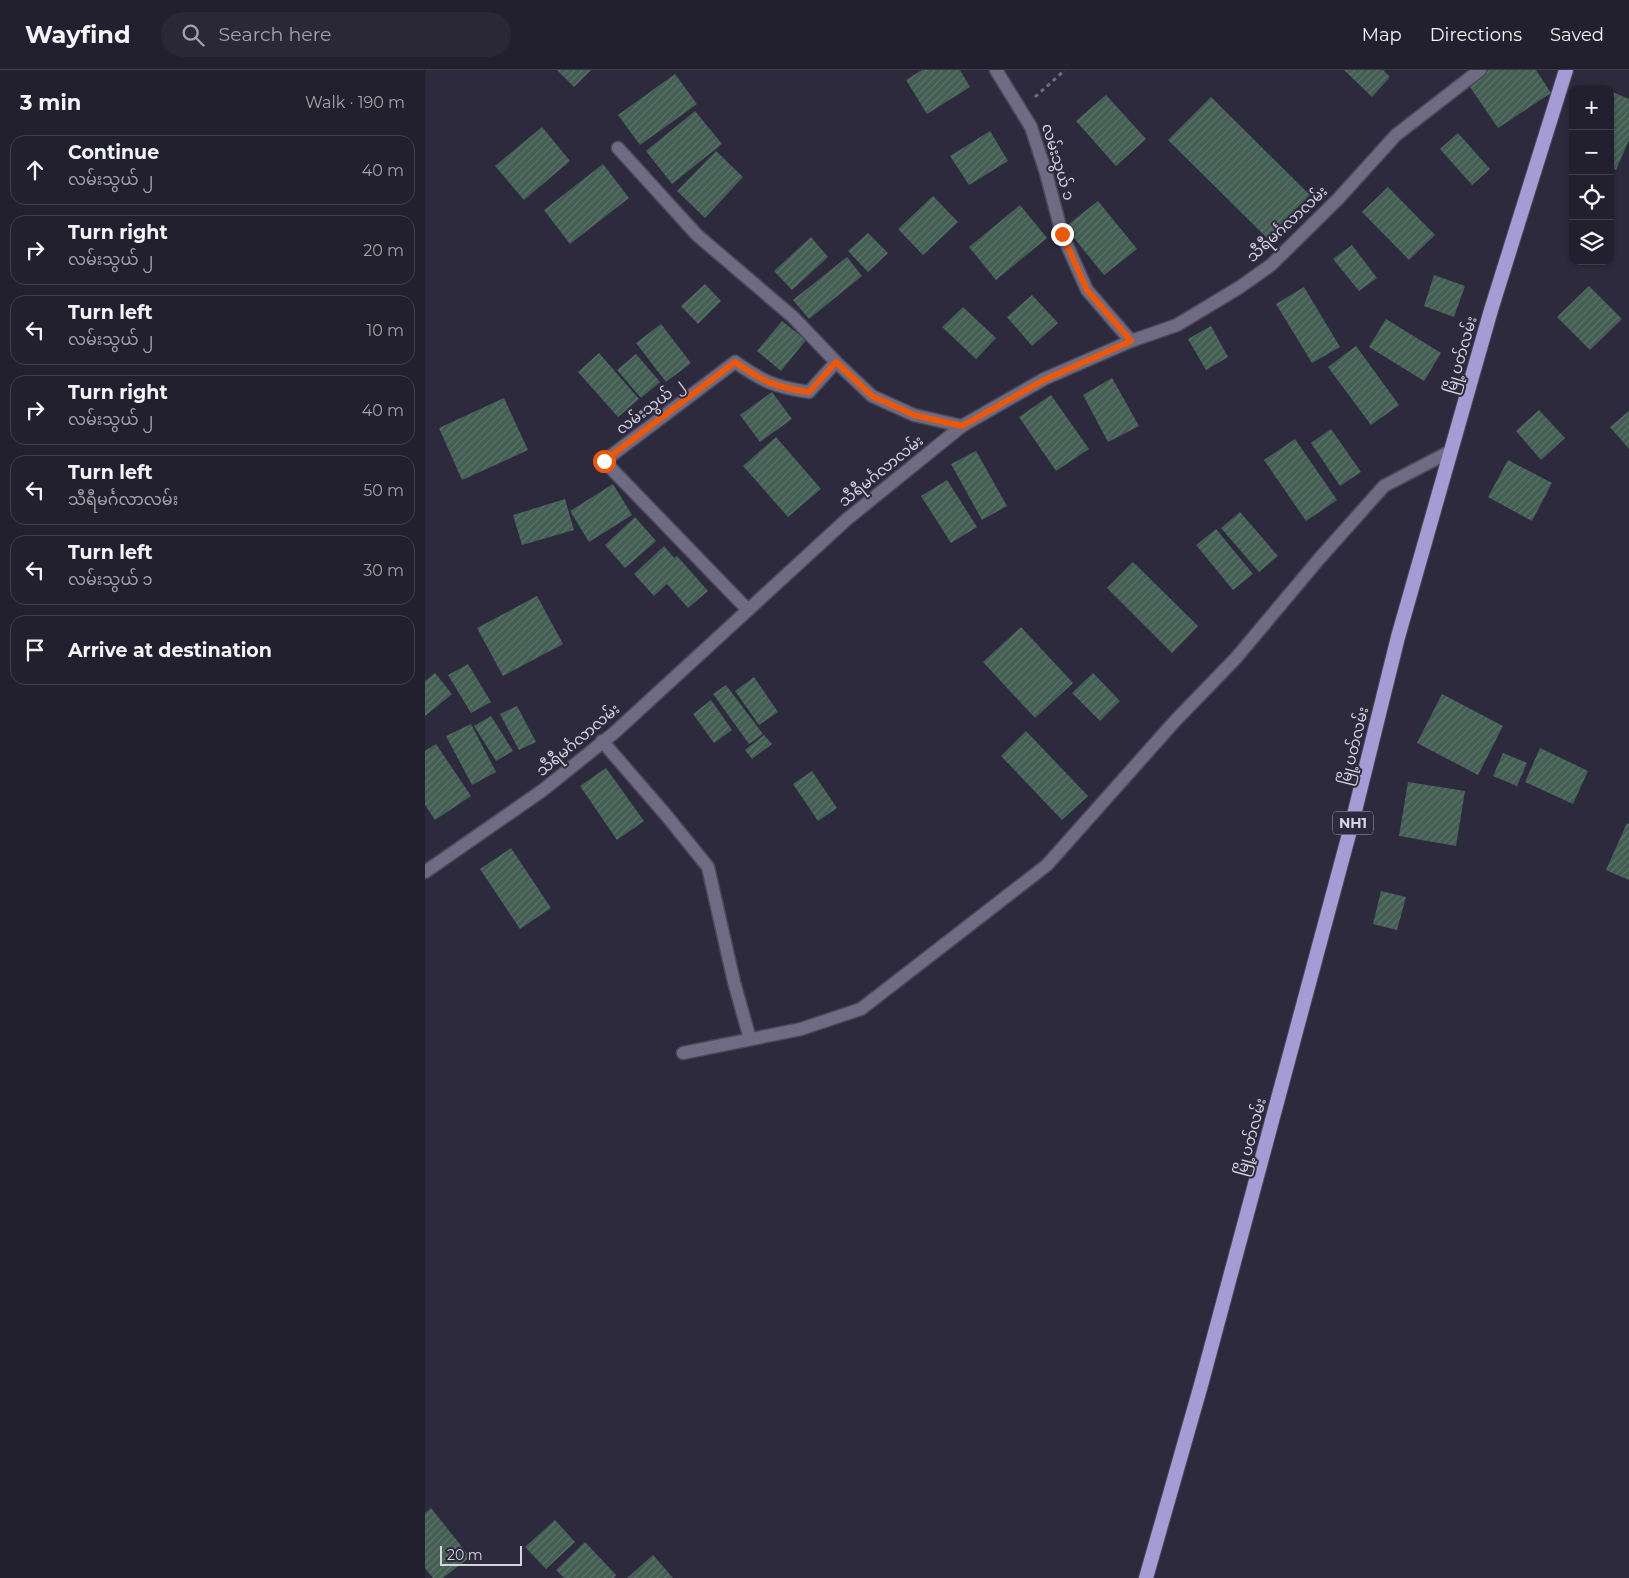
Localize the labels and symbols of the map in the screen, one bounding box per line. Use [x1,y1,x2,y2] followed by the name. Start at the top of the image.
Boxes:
[1036,121,1079,203] street label: လမ်းသွယ် ၁
[1242,181,1333,268] street label: သီရီမင်္ဂလာလမ်း
[1051,223,1074,246] route end
[1440,314,1484,397] street label: မြို့ပတ်လမ်း
[612,375,689,441] street label: လမ်းသွယ် ၂
[835,431,929,513] street label: သီရီမင်္ဂလာလမ်း
[593,450,616,473] route start
[532,699,625,782] street label: သီရီမင်္ဂလာလမ်း
[1335,705,1375,788] street label: မြို့ပတ်လမ်း
[1333,811,1373,834] road number: NH1
[1231,1096,1273,1179] street label: မြို့ပတ်လမ်း
[440,1543,523,1566] scale bar

